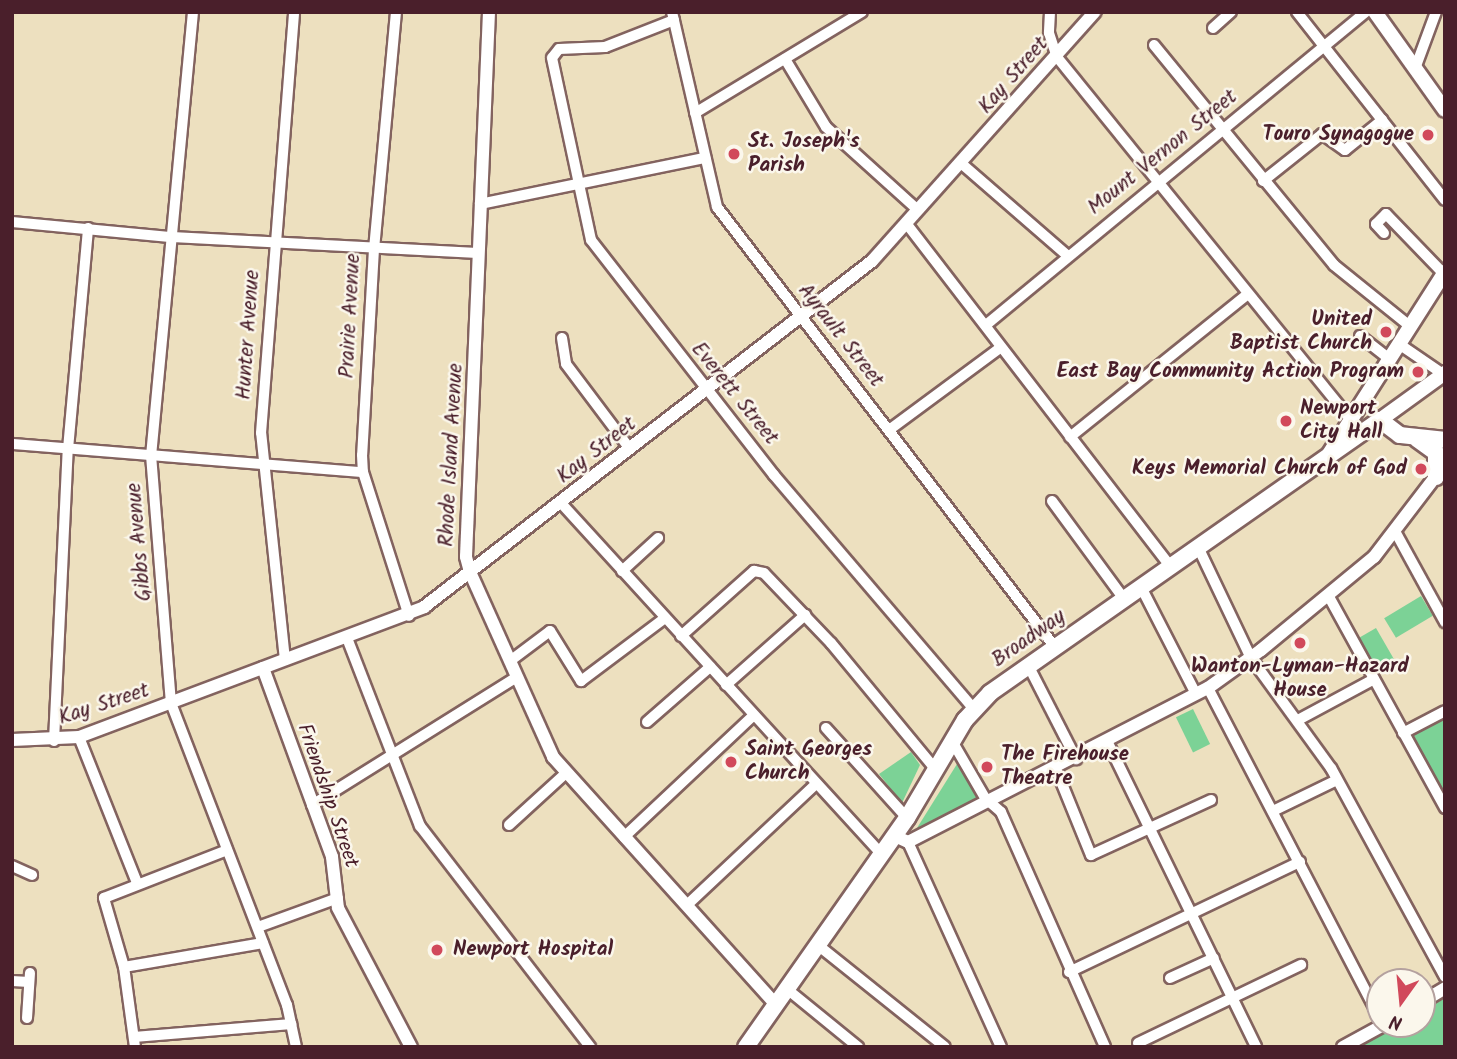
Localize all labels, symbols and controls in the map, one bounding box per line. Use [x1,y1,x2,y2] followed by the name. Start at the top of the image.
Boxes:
[974,32,1054,120] street label: Kay Street
[1083,85,1243,221] street label: Mount Vernon Street
[1262,122,1414,148] place label: Touro Synagogue
[1420,127,1436,143] marker: Touro Synagogue
[748,129,860,179] place label: St. Joseph's Parish
[726,146,742,162] marker: St. Joseph's Parish
[335,253,367,379] street label: Prairie Avenue
[232,269,266,401] street label: Hunter Avenue
[792,279,888,393] street label: Ayrault Street
[1230,307,1372,357] place label: United Baptist Church
[1378,324,1394,340] marker: United Baptist Church
[685,338,783,450] street label: Everett Street
[1057,359,1404,385] place label: East Bay Community Action Program
[435,363,469,547] street label: Rhode Island Avenue
[1410,364,1426,380] marker: East Bay Community Action Program
[1300,396,1382,446] place label: Newport City Hall
[552,412,642,490] street label: Kay Street
[1278,413,1294,429] marker: Newport City Hall
[1132,456,1407,482] place label: Keys Memorial Church of God
[1413,461,1429,477] marker: Keys Memorial Church of God
[122,482,158,602] street label: Gibbs Avenue
[987,605,1071,673] street label: Broadway
[1292,635,1308,651] marker: Wanton-Lyman-Hazard House
[1191,654,1409,704] place label: Wanton-Lyman-Hazard House
[56,679,152,731] street label: Kay Street
[291,721,363,871] street label: Friendship Street
[745,737,872,787] place label: Saint Georges Church
[1001,742,1129,792] place label: The Firehouse Theatre
[723,754,739,770] marker: Saint Georges Church
[979,759,995,775] marker: The Firehouse Theatre
[453,937,613,963] place label: Newport Hospital
[427,940,447,960] marker: Newport Hospital
[1366,968,1436,1038] north arrow
[1386,1005,1406,1037] text: N

